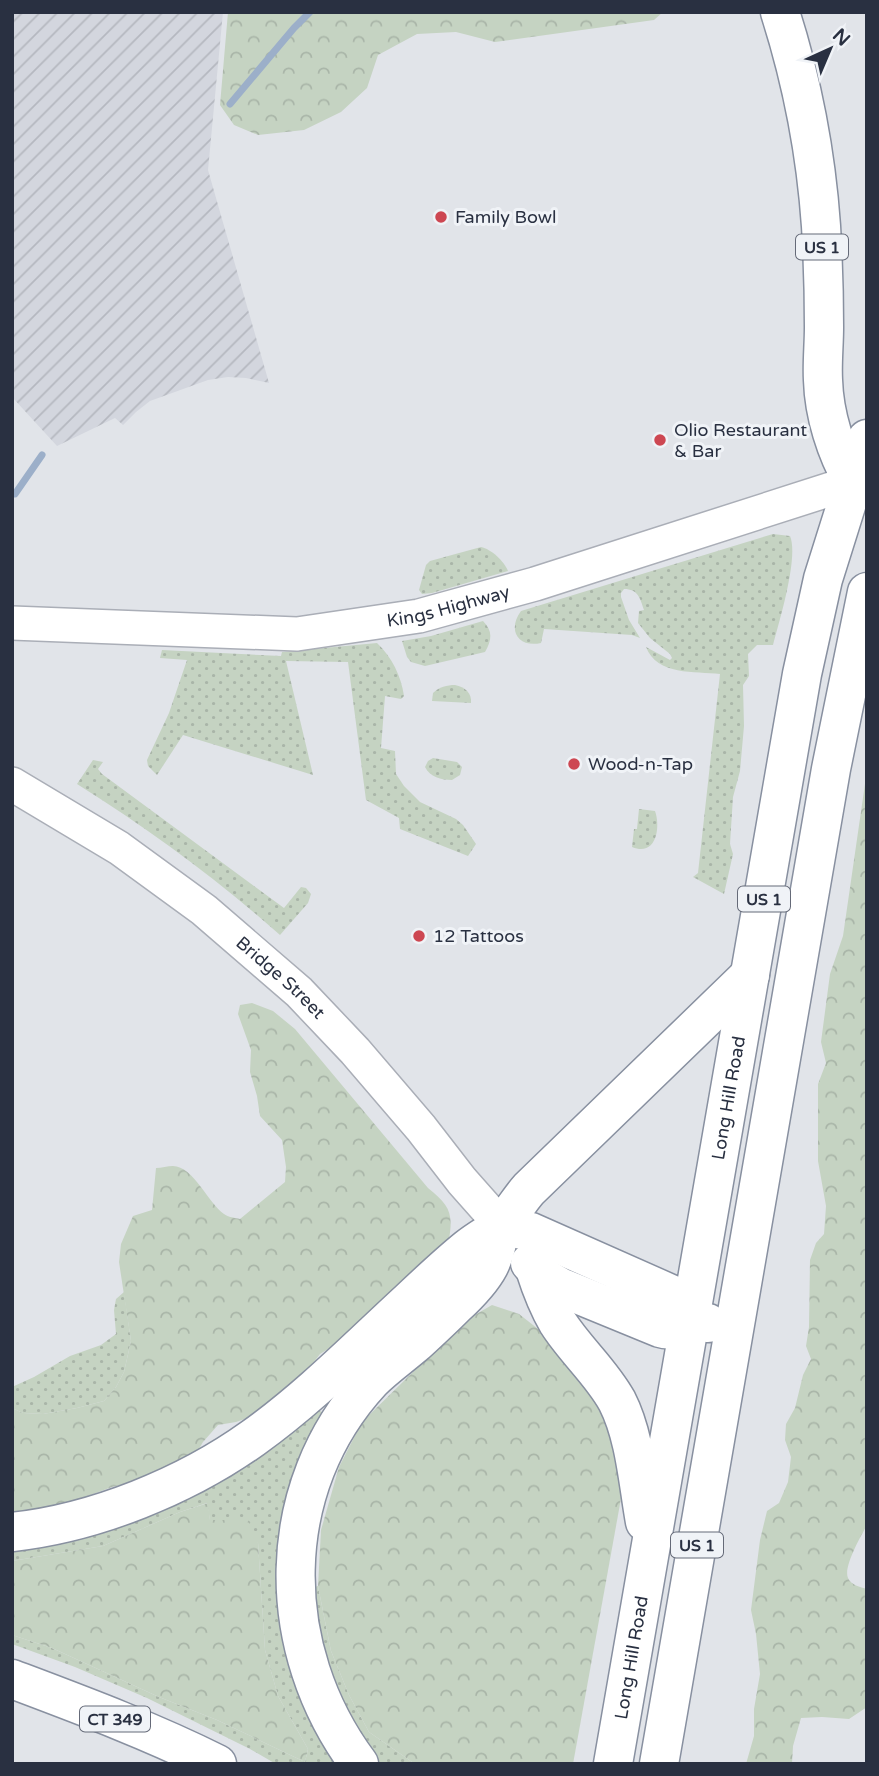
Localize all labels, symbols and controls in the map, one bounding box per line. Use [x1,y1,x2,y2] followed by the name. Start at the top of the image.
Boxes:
[795,14,865,84] north arrow
[828,24,854,51] text: N
[455,206,556,228] place label: Family Bowl
[433,209,449,225] marker: Family Bowl
[796,234,848,260] road number: US 1
[674,419,807,462] place label: Olio Restaurant & Bar
[652,432,668,448] marker: Olio Restaurant & Bar
[385,580,512,632] street label: Kings Highway
[588,753,693,775] place label: Wood-n-Tap
[566,756,582,772] marker: Wood-n-Tap
[738,886,790,911] road number: US 1
[433,925,524,947] place label: 12 Tattoos
[411,928,427,944] marker: 12 Tattoos
[231,932,330,1024] street label: Bridge Street
[707,1034,750,1161] street label: Long Hill Road
[671,1532,723,1558] road number: US 1
[610,1594,653,1721] street label: Long Hill Road
[80,1707,150,1732] road number: CT 349

